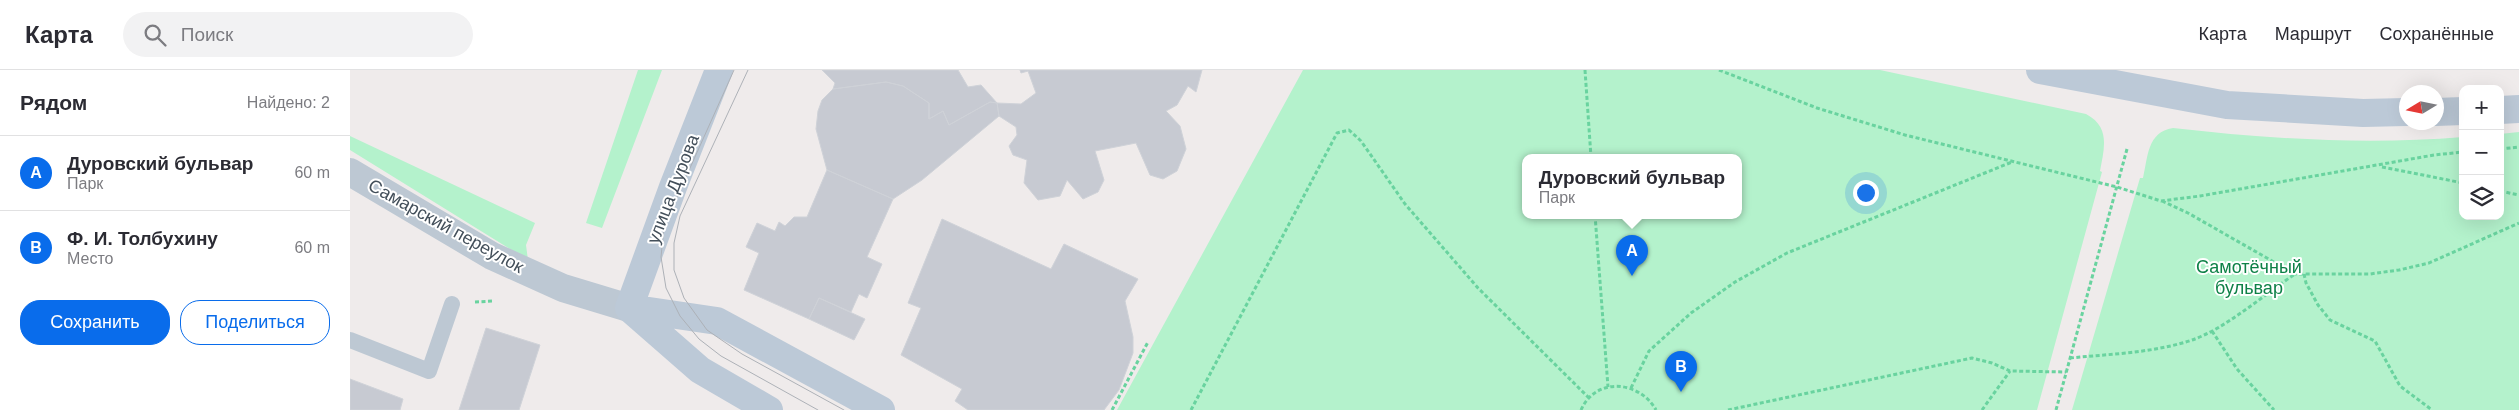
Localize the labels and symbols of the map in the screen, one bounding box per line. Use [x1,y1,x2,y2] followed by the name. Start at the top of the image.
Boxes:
[2399,85,2444,130] north arrow
[643,131,703,246] street label: улица Дурова
[365,175,527,277] street label: Самарский переулок
[1853,180,1879,206] your location
[1616,235,1648,276] pin: A
[2196,257,2302,298] park label: Самотёчный бульвар
[1665,351,1697,392] pin: B

